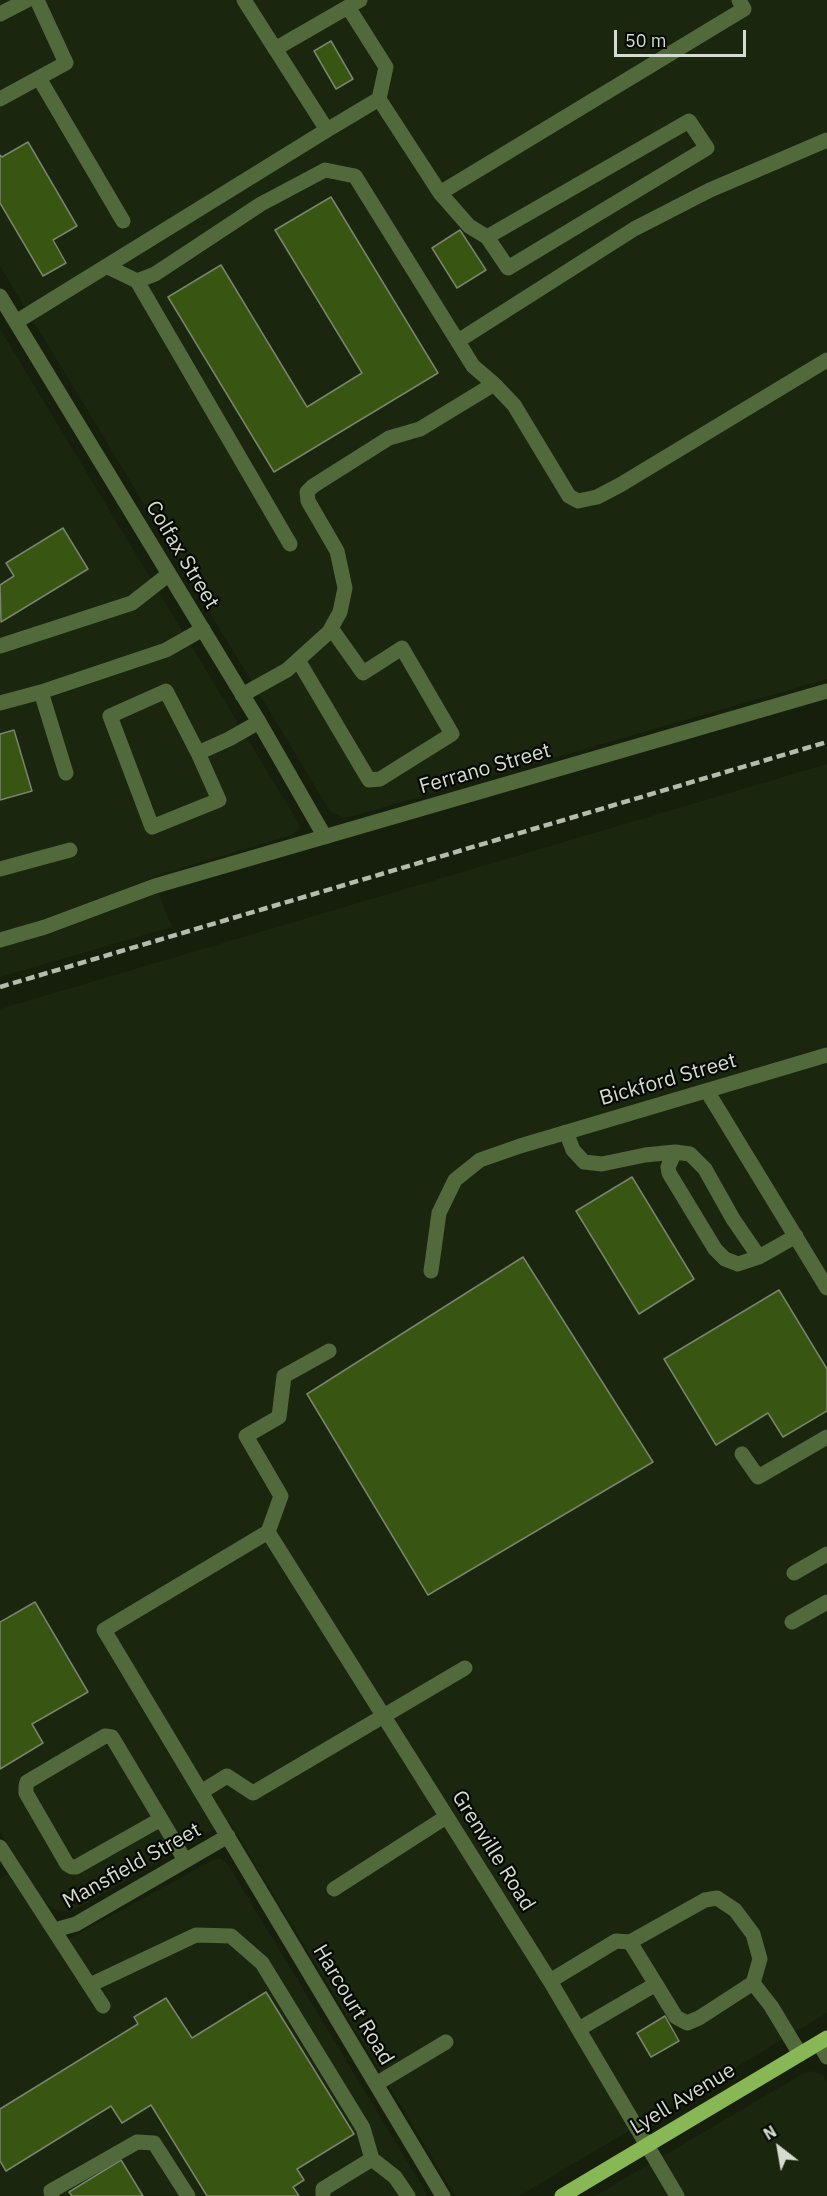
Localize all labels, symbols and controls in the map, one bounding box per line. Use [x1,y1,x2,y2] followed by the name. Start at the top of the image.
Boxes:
[617,18,749,56] scale bar
[625,29,667,52] text: 50 m
[140,496,224,614] street label: Colfax Street
[416,738,554,800] street label: Ferrano Street
[597,1048,739,1112] street label: Bickford Street
[446,1786,540,1916] street label: Grenville Road
[58,1818,206,1914] street label: Mansfield Street
[307,1940,399,2070] street label: Harcourt Road
[626,2058,740,2140] street label: Lyell Avenue
[749,2118,809,2178] north arrow
[760,2121,780,2144] text: N

